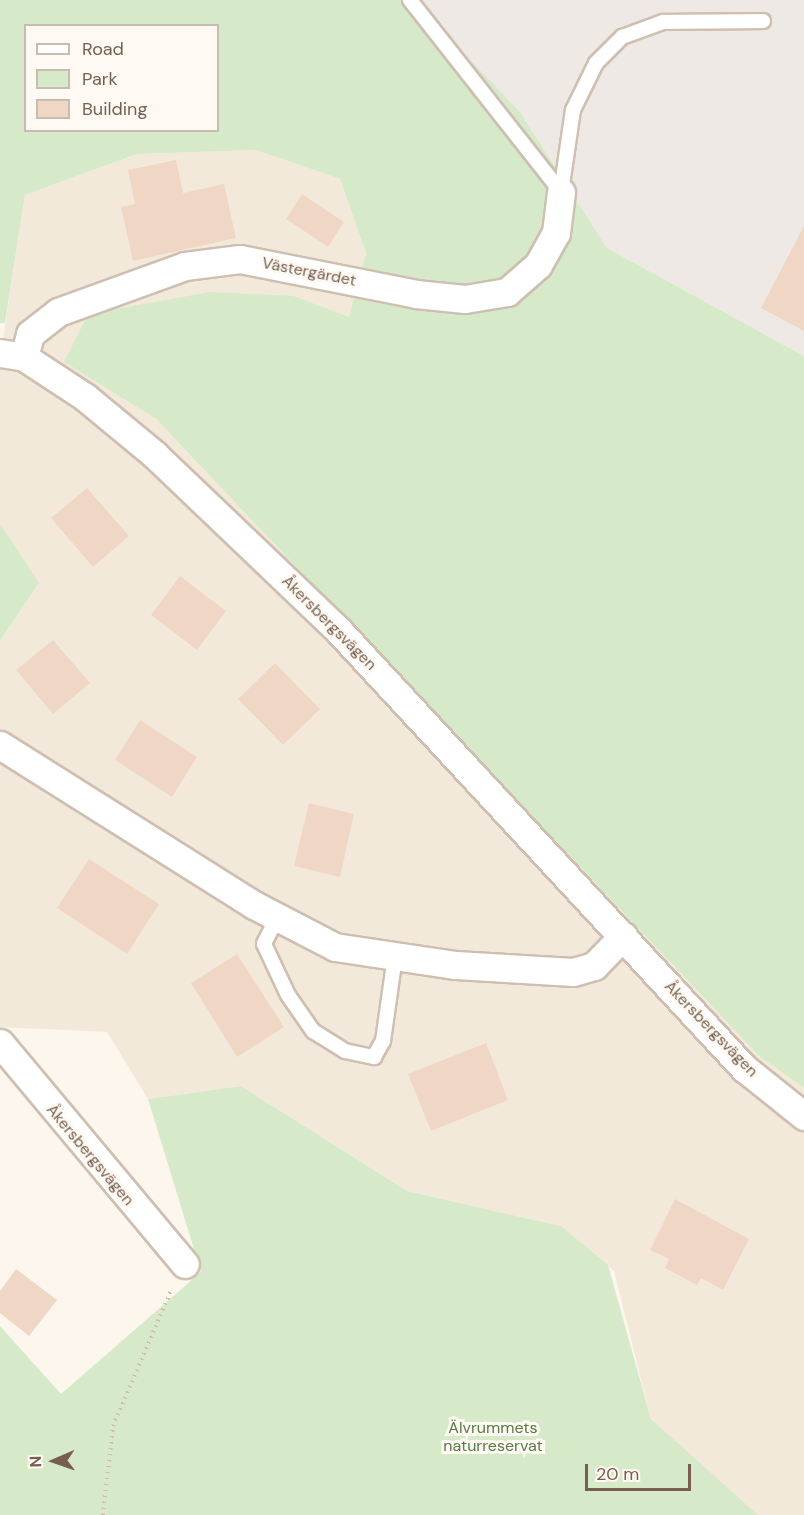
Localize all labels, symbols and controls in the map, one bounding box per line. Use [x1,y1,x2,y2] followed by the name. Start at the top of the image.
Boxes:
[24,24,219,132] legend
[82,37,124,61] text: Road
[82,67,118,91] text: Park
[82,97,147,121] text: Building
[260,253,358,291] street label: Västergärdet
[278,572,380,674] street label: Åkersbergsvägen
[660,977,762,1081] street label: Åkersbergsvägen
[42,1101,138,1209] street label: Åkersbergsvägen
[443,1418,543,1456] park label: Älvrummets naturreservat
[24,1431,84,1491] north arrow
[588,1452,694,1490] scale bar
[25,1455,46,1468] text: N
[596,1462,639,1486] text: 20 m

